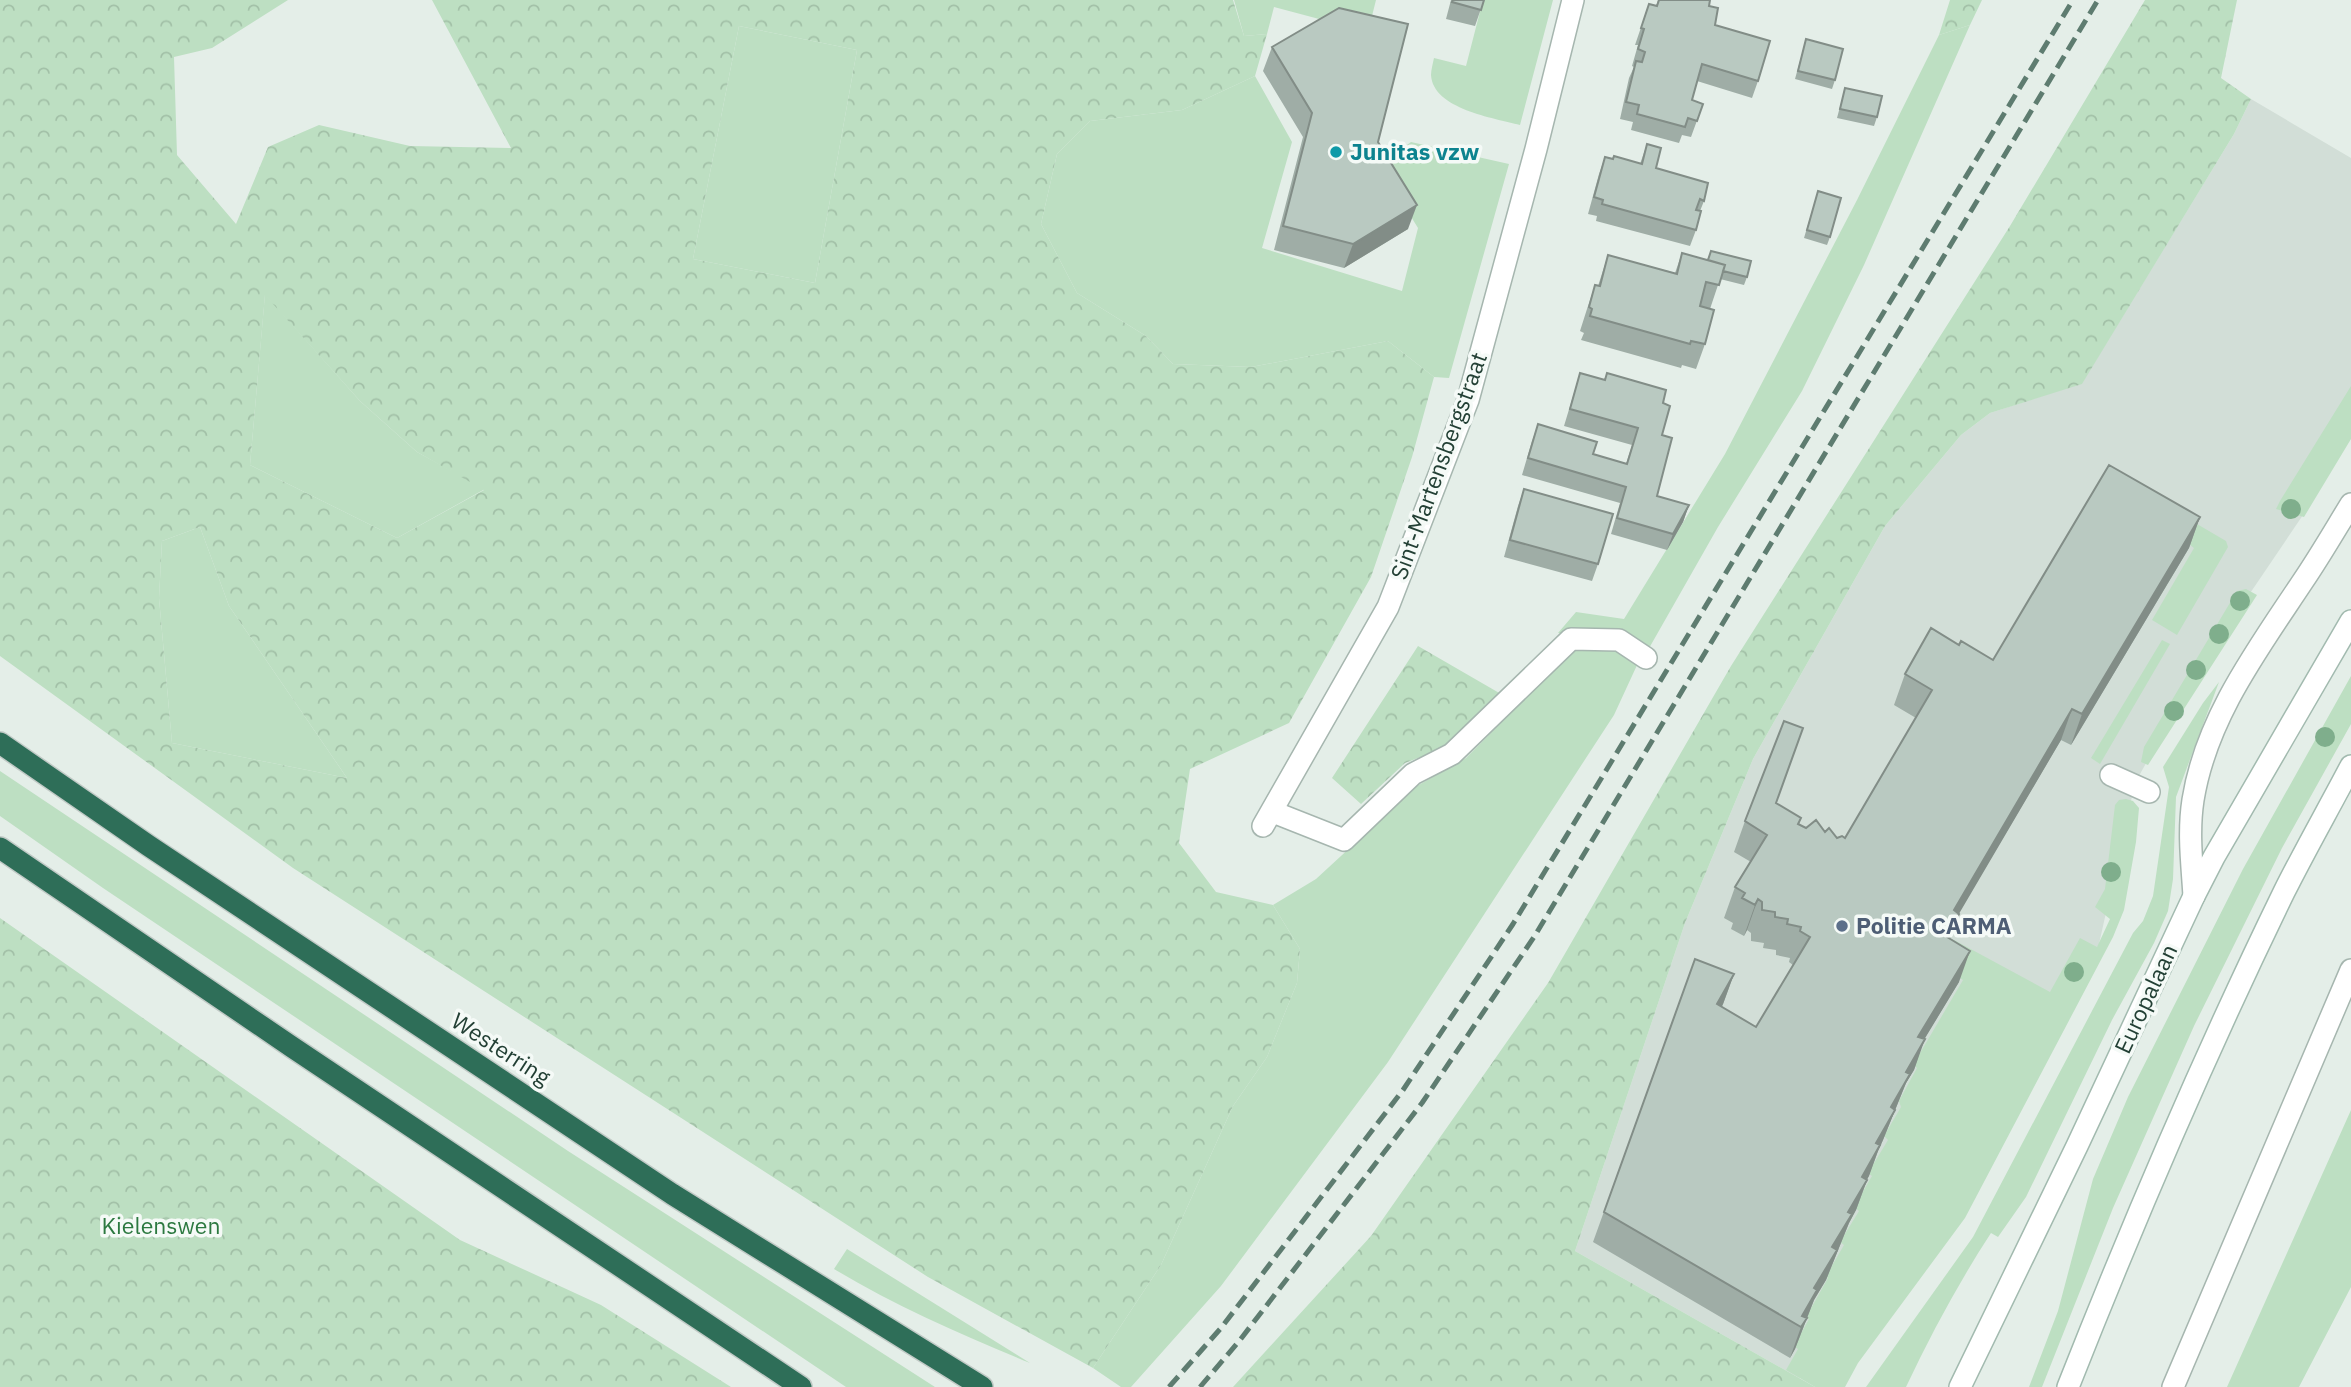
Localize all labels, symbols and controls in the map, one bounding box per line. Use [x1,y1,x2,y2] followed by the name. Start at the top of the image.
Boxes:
[1350,136,1479,166] place label: Junitas vzw
[1328,144,1344,160] marker: Junitas vzw
[1383,348,1493,583] street label: Sint-Martensbergstraat
[1856,910,2012,940] place label: Politie CARMA
[1834,918,1850,934] marker: Politie CARMA
[2107,939,2183,1058] street label: Europalaan
[446,1005,557,1091] street label: Westerring
[101,1210,221,1240] park label: Kielenswen

